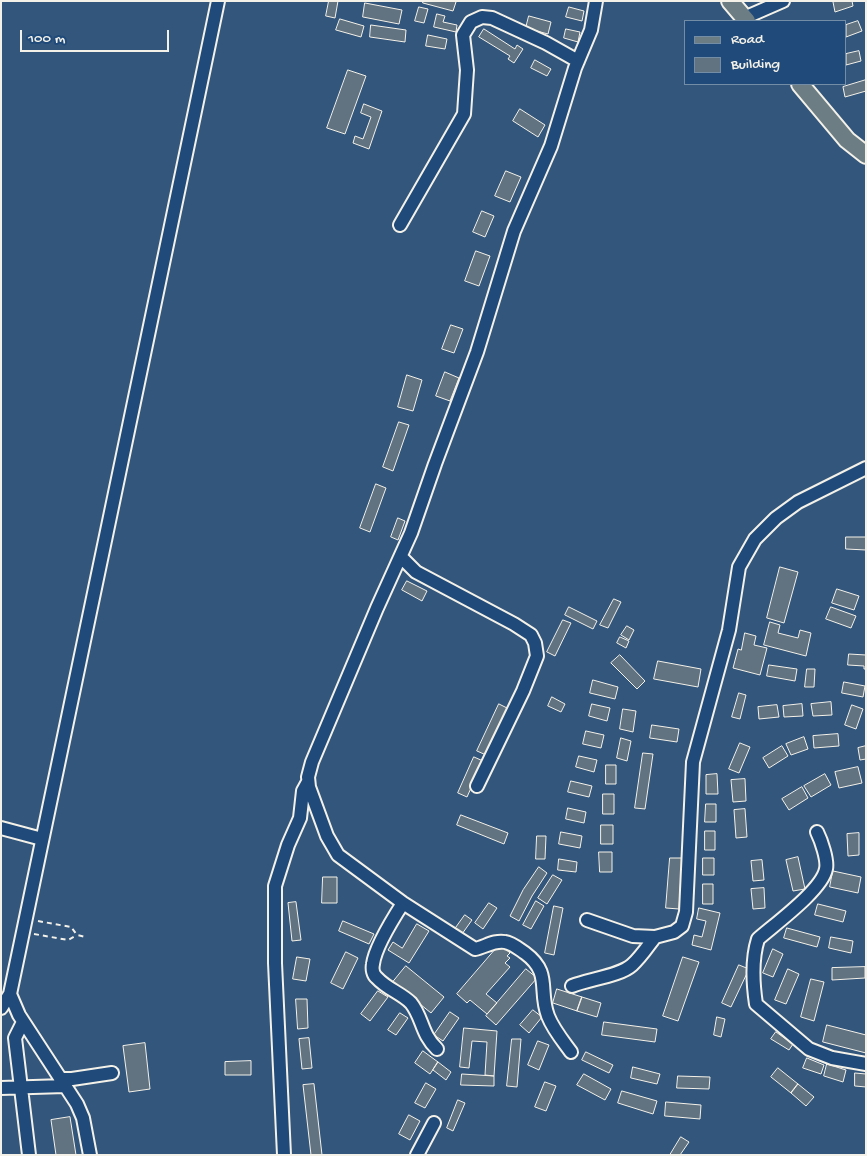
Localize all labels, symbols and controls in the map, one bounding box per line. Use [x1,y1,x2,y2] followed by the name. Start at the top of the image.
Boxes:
[22,20,171,52] scale bar
[684,20,847,85] legend
[28,30,65,48] text: 100 m
[731,31,764,49] text: Road
[731,56,780,74] text: Building

